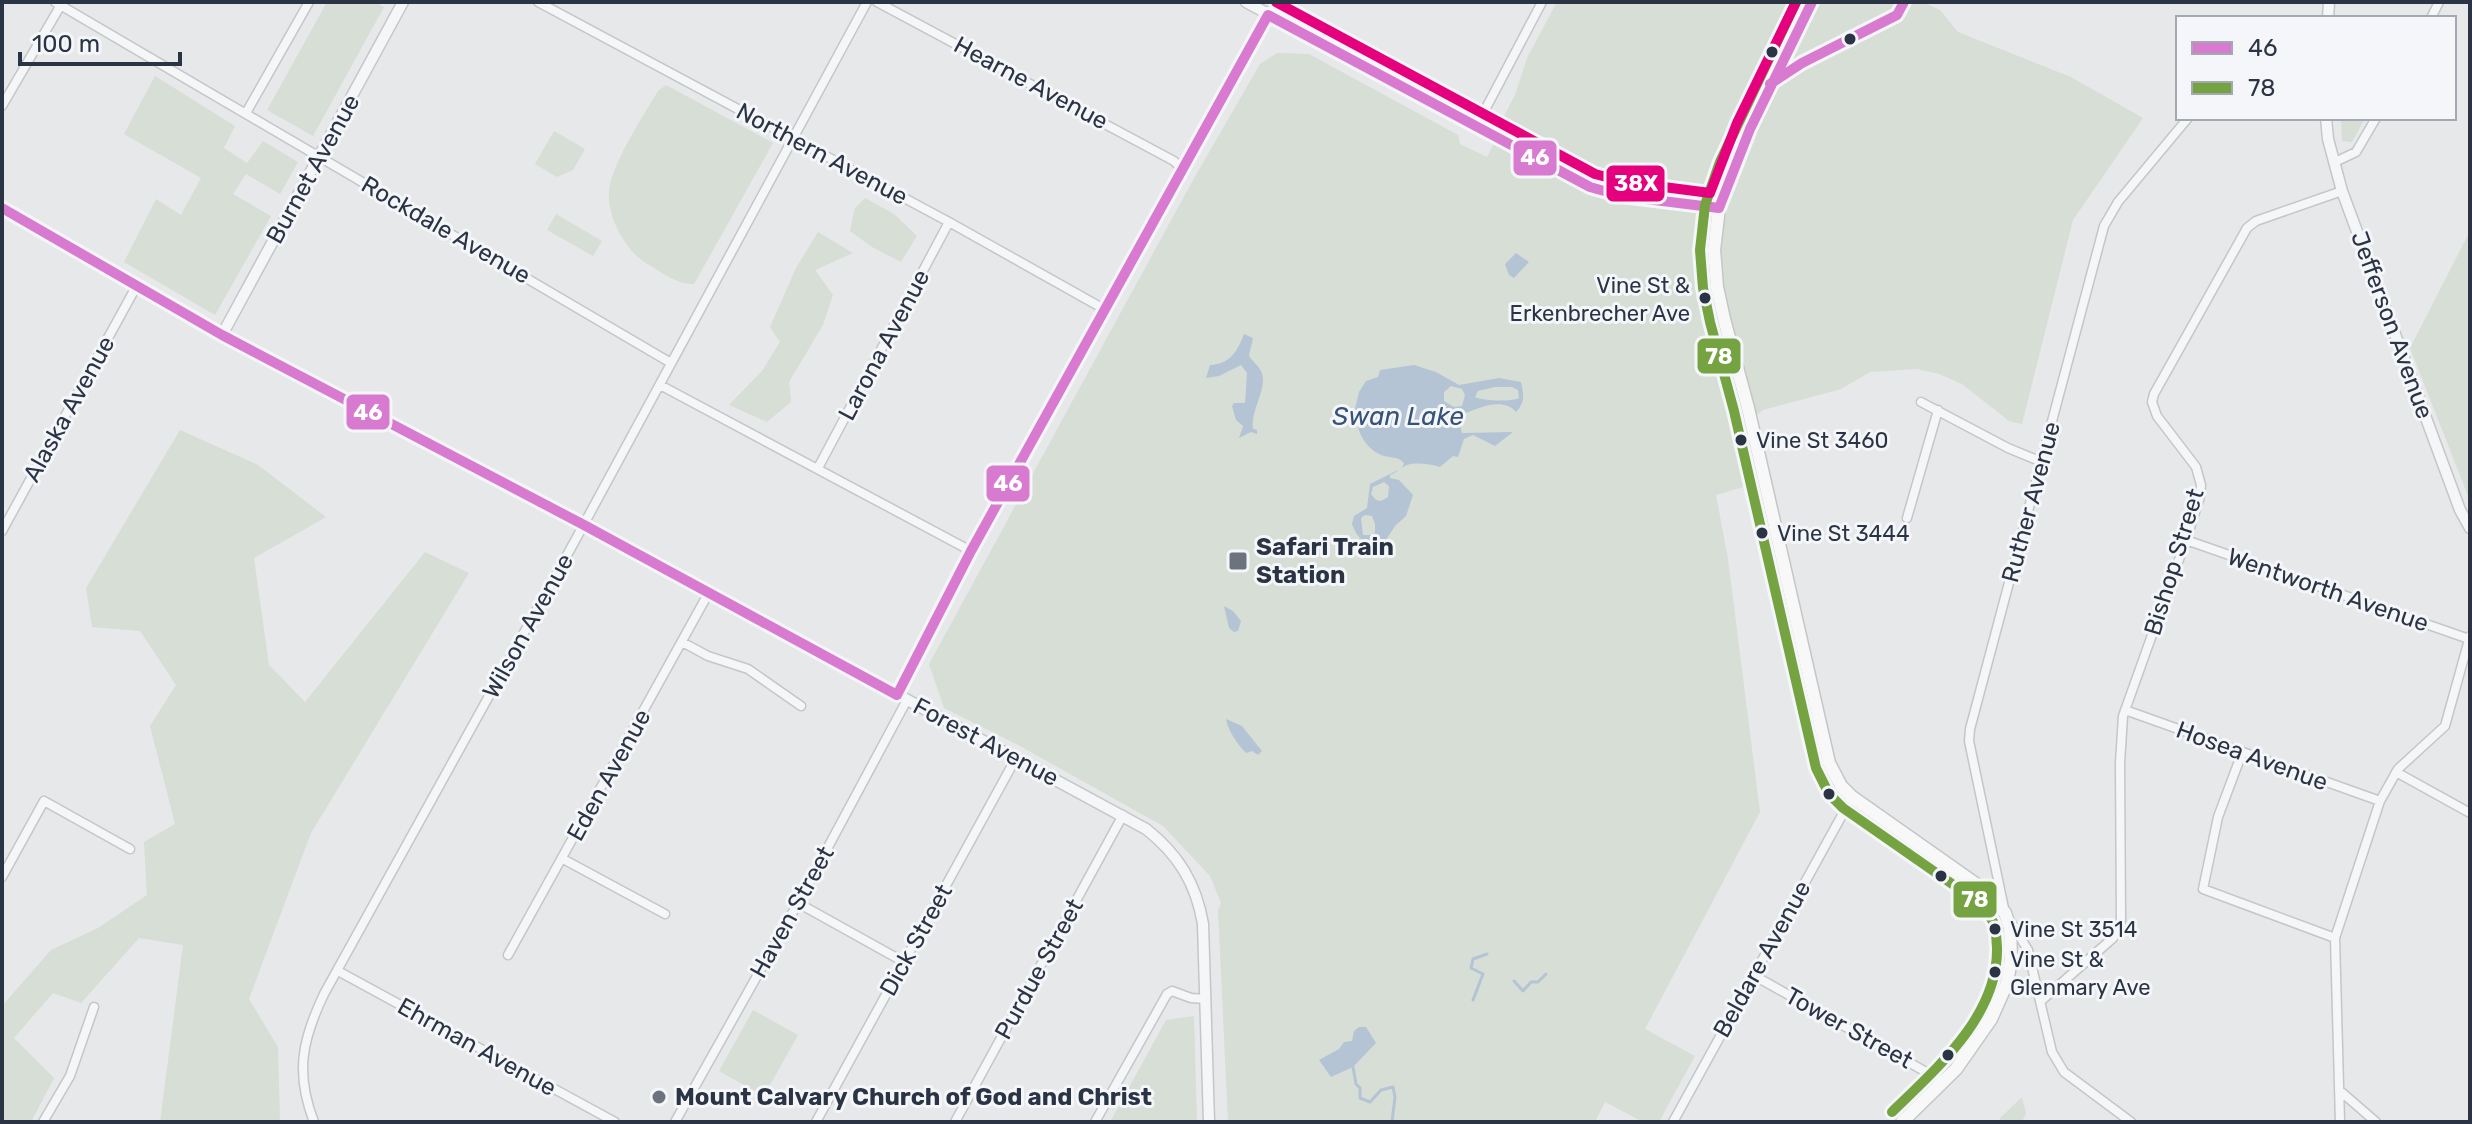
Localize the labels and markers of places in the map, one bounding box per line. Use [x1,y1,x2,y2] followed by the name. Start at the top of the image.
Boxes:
[1842,31,1858,47] unlabelled marker
[1764,44,1780,60] unlabelled marker
[1510,272,1690,327] place label: Vine St & Erkenbrecher Ave
[1697,290,1713,306] marker: Vine St & Erkenbrecher Ave
[1756,427,1889,454] place label: Vine St 3460
[1733,432,1749,448] marker: Vine St 3460
[1777,520,1910,547] place label: Vine St 3444
[1754,525,1770,541] marker: Vine St 3444
[1256,533,1394,589] place label: Safari Train Station
[1227,550,1249,572] marker: Safari Train Station
[1821,786,1837,802] unlabelled marker
[1933,868,1949,884] unlabelled marker
[2010,916,2137,943] place label: Vine St 3514
[1987,921,2003,937] marker: Vine St 3514
[2010,946,2151,1001] place label: Vine St & Glenmary Ave
[1987,964,2003,980] marker: Vine St & Glenmary Ave
[1940,1047,1956,1063] unlabelled marker
[675,1083,1152,1111] place label: Mount Calvary Church of God and Christ
[650,1088,668,1106] marker: Mount Calvary Church of God and Christ

